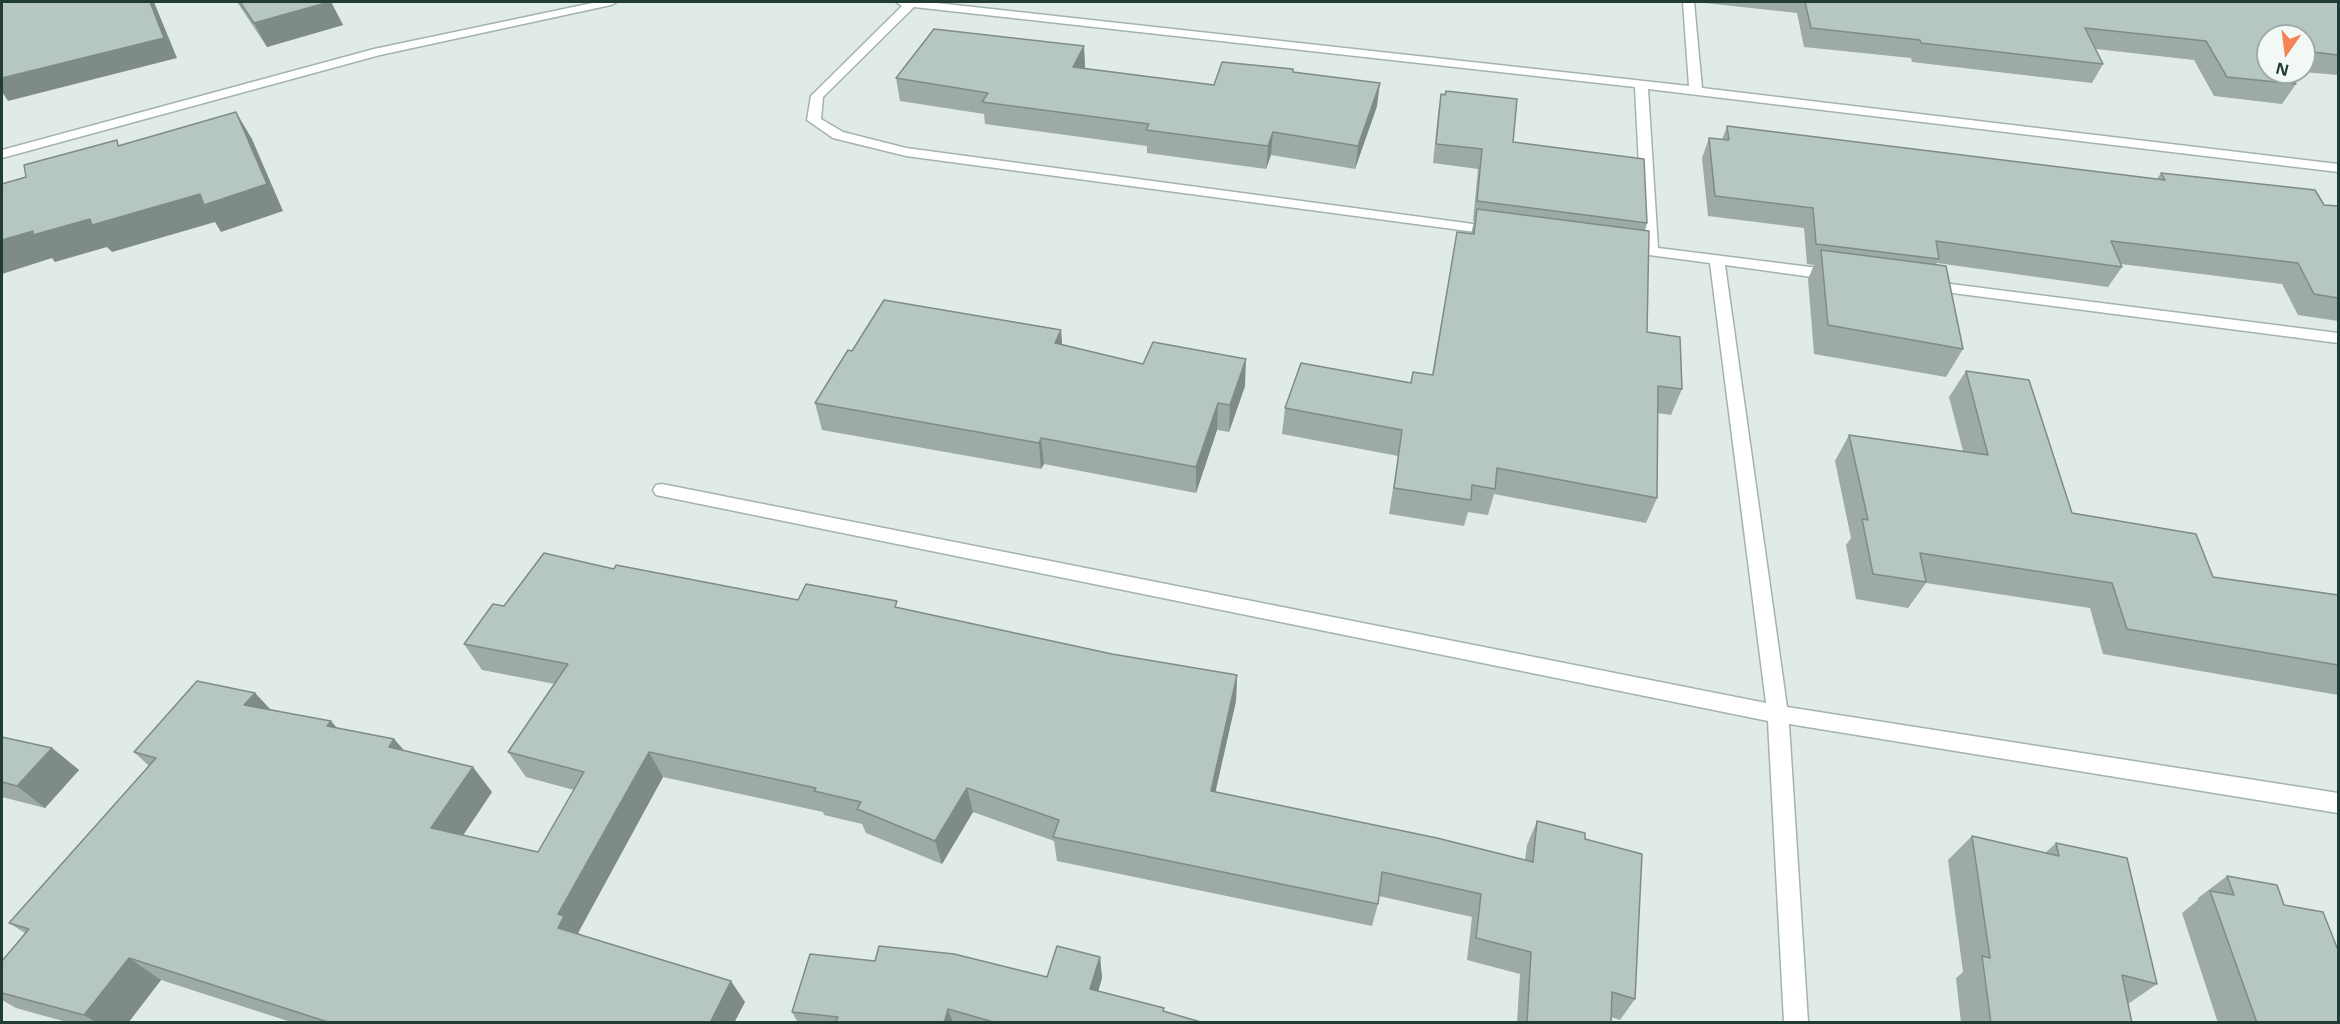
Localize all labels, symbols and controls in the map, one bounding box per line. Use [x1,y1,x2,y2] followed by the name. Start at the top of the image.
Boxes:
[2256,24,2316,84] north arrow
[2273,57,2291,82] text: N

